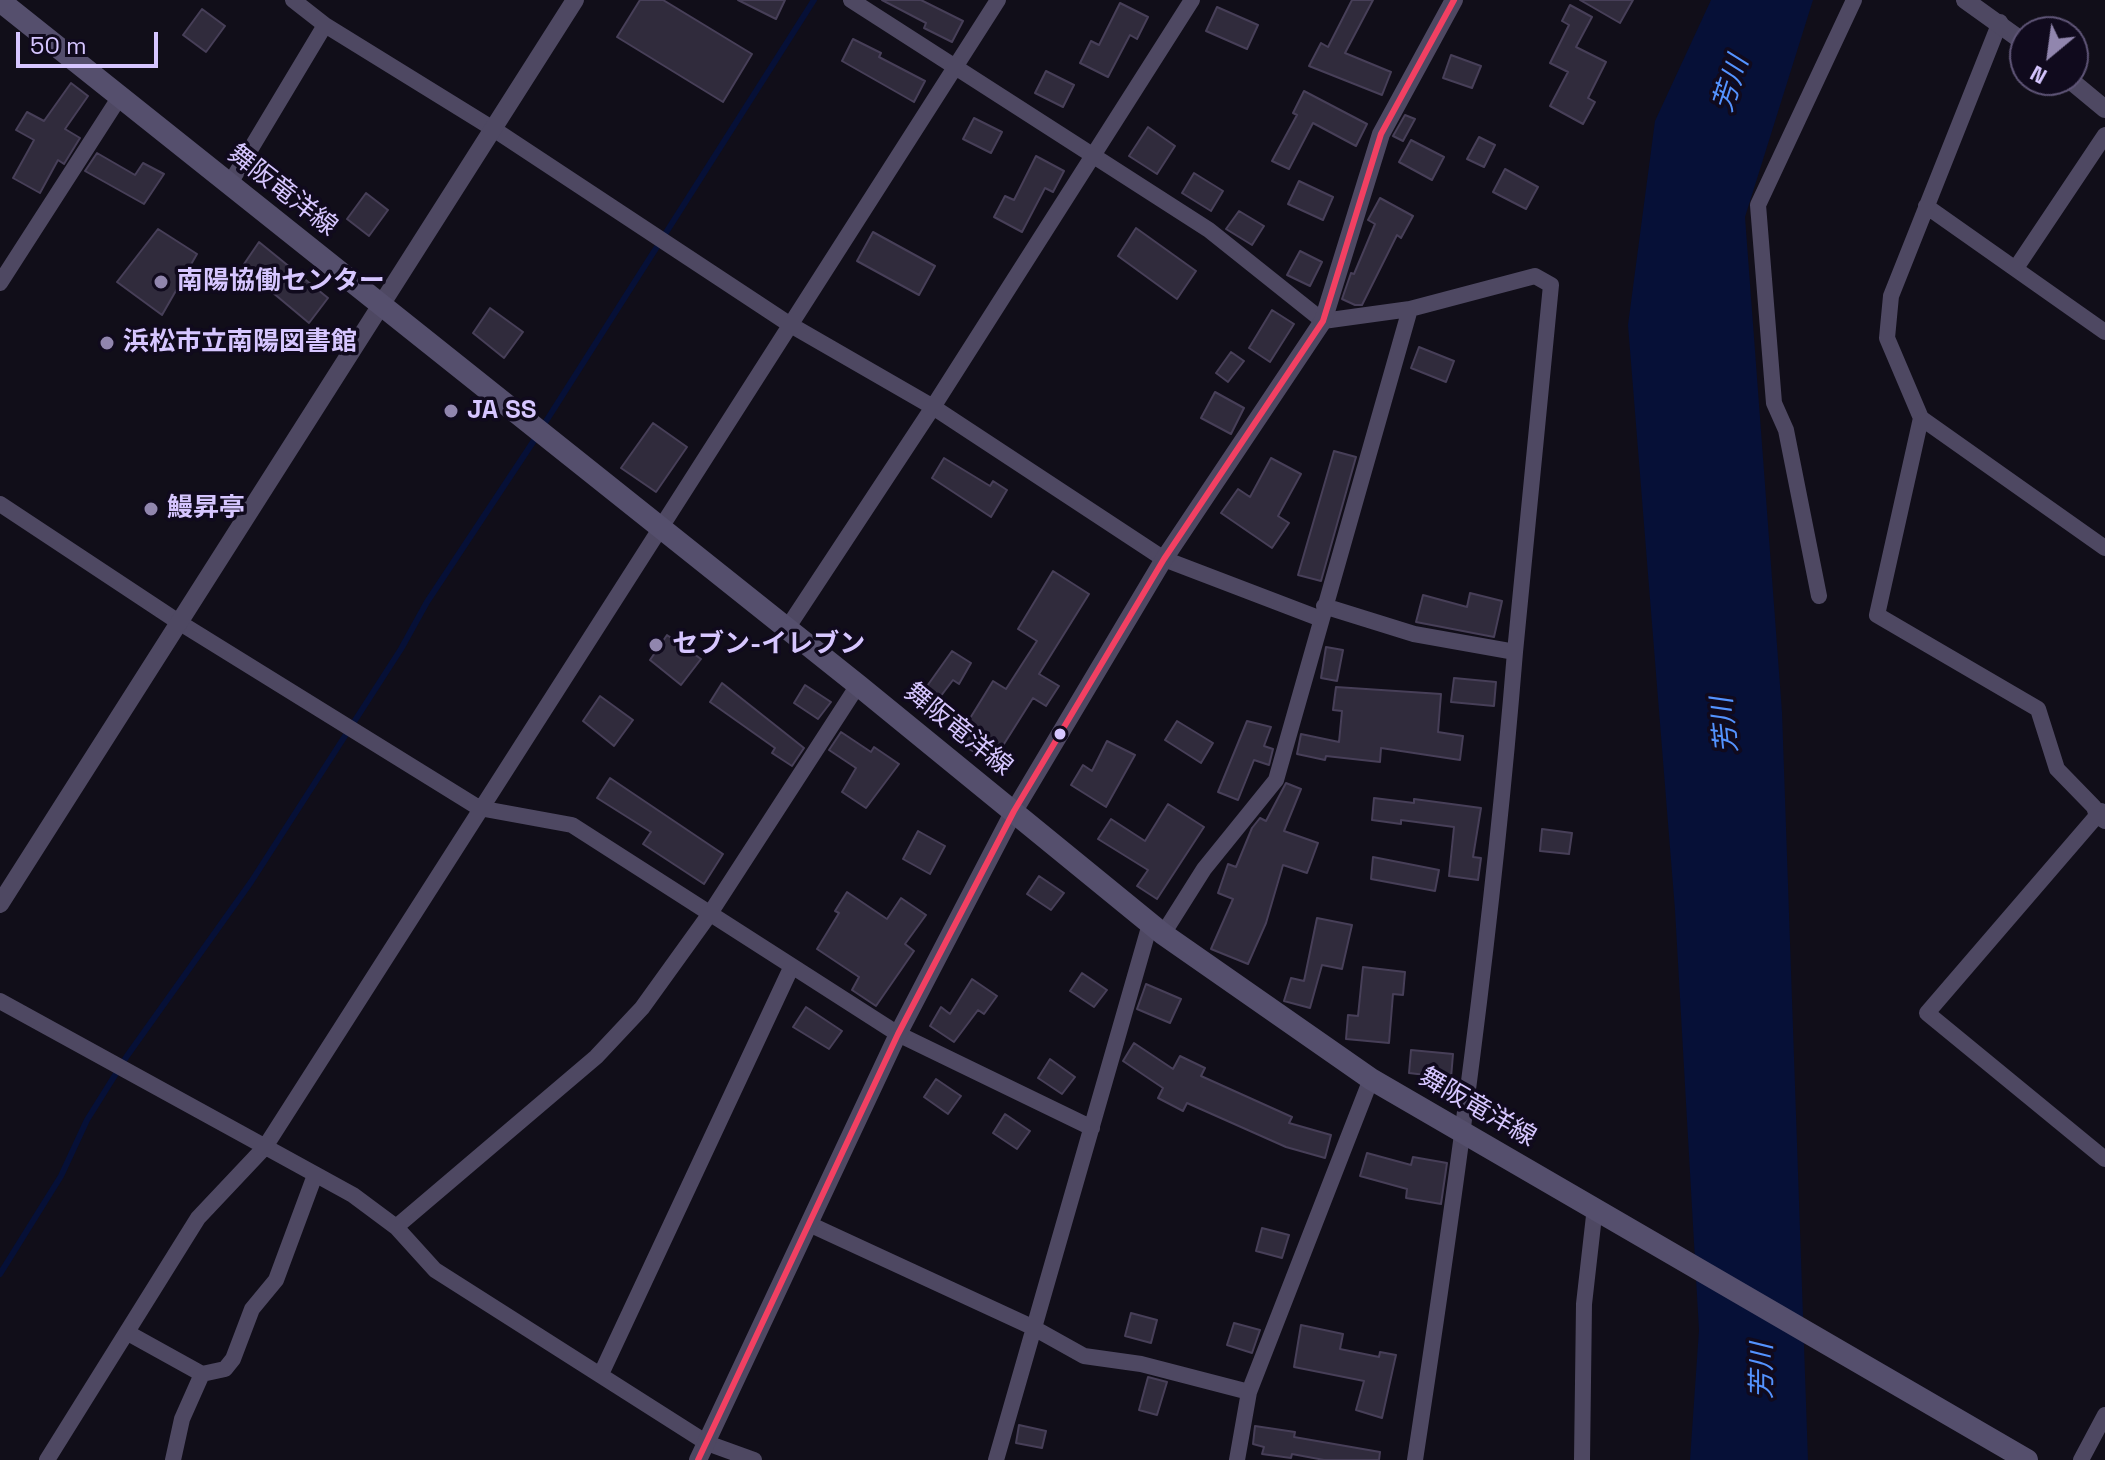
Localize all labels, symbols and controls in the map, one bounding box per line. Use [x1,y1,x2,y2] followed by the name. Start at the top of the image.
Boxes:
[20,16,162,66] scale bar
[2009,16,2089,96] north arrow
[30,30,87,61] text: 50 m
[1707,52,1757,116] water label: 芳川
[2025,59,2052,91] text: N
[221,139,343,243] street label: 舞阪竜洋線
[177,266,385,298] place label: 南陽協働センター
[152,273,170,291] marker: 南陽協働センター
[123,327,357,359] place label: 浜松市立南陽図書館
[98,334,116,352] marker: 浜松市立南陽図書館
[467,395,536,427] place label: JA SS
[442,402,460,420] marker: JA SS
[167,493,245,525] place label: 鰻昇亭
[142,500,160,518] marker: 鰻昇亭
[672,629,865,661] place label: セブン-イレブン
[647,636,665,654] marker: セブン-イレブン
[898,677,1018,783] street label: 舞阪竜洋線
[1706,695,1746,755] water label: 芳川
[1052,726,1068,742] unlabelled marker
[1413,1062,1541,1154] street label: 舞阪竜洋線
[1746,1343,1780,1399] water label: 芳川

